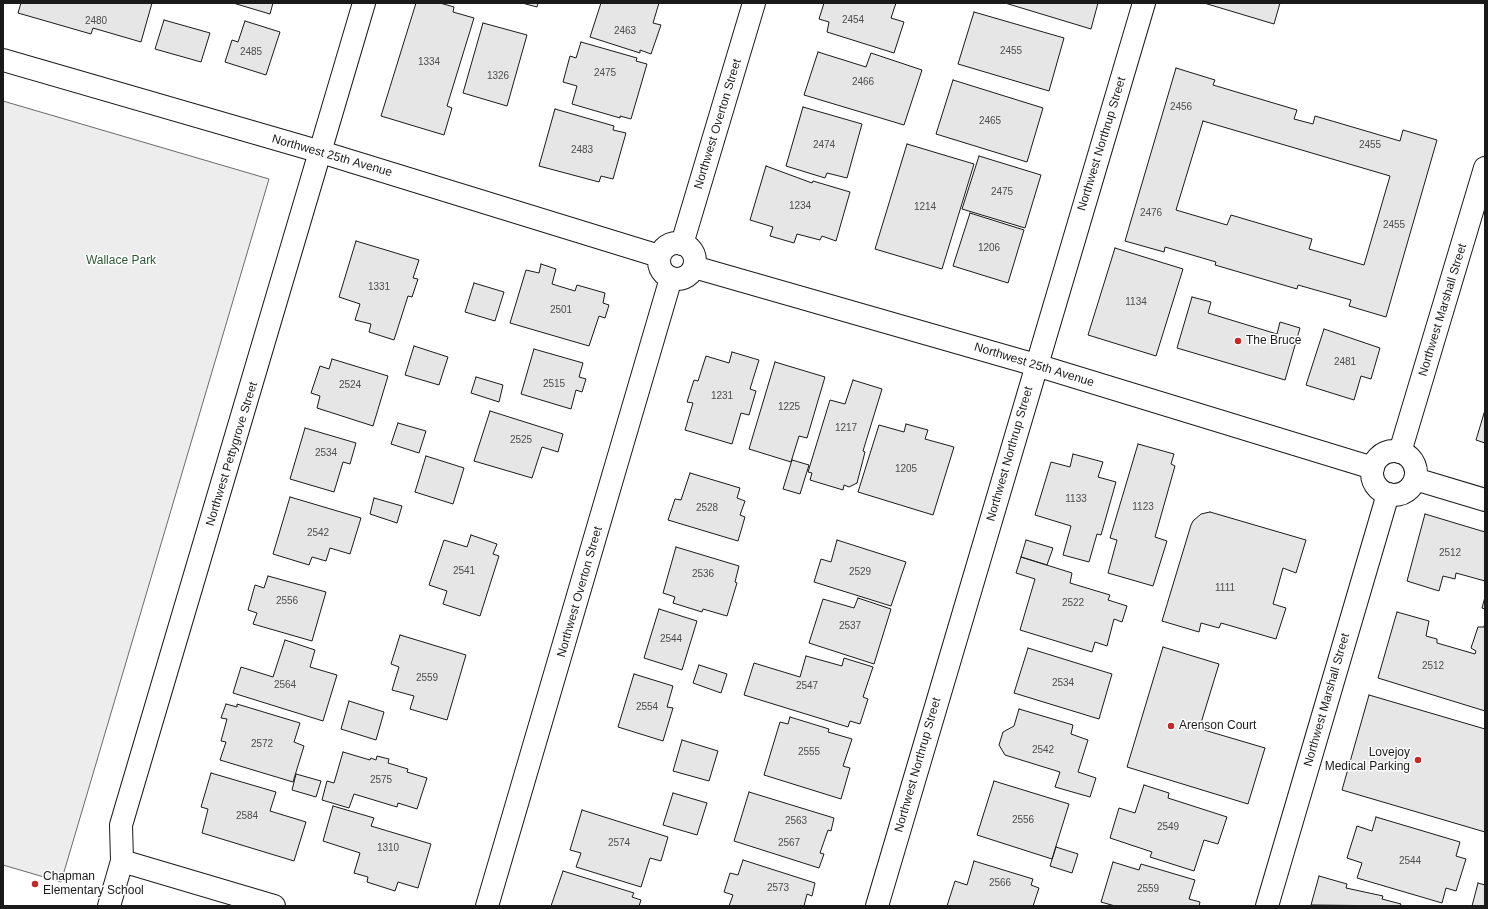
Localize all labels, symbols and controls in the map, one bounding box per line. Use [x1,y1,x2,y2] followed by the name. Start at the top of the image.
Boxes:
[842,14,864,26] house number: 2454
[85,15,107,27] house number: 2480
[614,25,636,37] house number: 2463
[1000,45,1022,57] house number: 2455
[240,46,262,58] house number: 2485
[418,56,440,68] house number: 1334
[691,57,745,191] street label: Northwest Overton Street
[594,67,616,79] house number: 2475
[487,70,509,82] house number: 1326
[1075,75,1129,213] street label: Northwest Northrup Street
[852,76,874,88] house number: 2466
[1170,101,1192,113] house number: 2456
[979,115,1001,127] house number: 2465
[270,132,394,180] street label: Northwest 25th Avenue
[813,139,835,151] house number: 2474
[1359,139,1381,151] house number: 2455
[571,144,593,156] house number: 2483
[991,186,1013,198] house number: 2475
[789,200,811,212] house number: 1234
[914,201,936,213] house number: 1214
[1140,207,1162,219] house number: 2476
[1383,219,1405,231] house number: 2455
[978,242,1000,254] house number: 1206
[1416,242,1470,378] street label: Northwest Marshall Street
[86,254,156,268] park label: Wallace Park
[368,281,390,293] house number: 1331
[1125,296,1147,308] house number: 1134
[550,304,572,316] house number: 2501
[1246,334,1301,348] place label: The Bruce
[1233,336,1243,346] marker: The Bruce
[972,340,1096,390] street label: Northwest 25th Avenue
[1334,356,1356,368] house number: 2481
[543,378,565,390] house number: 2515
[339,379,361,391] house number: 2524
[203,380,261,528] street label: Northwest Pettygrove Street
[984,385,1036,523] street label: Northwest Northrup Street
[711,390,733,402] house number: 1231
[778,401,800,413] house number: 1225
[835,422,857,434] house number: 1217
[510,434,532,446] house number: 2525
[315,447,337,459] house number: 2534
[895,463,917,475] house number: 1205
[1065,493,1087,505] house number: 1133
[1132,501,1154,513] house number: 1123
[696,502,718,514] house number: 2528
[554,525,606,659] street label: Northwest Overton Street
[307,527,329,539] house number: 2542
[1439,547,1461,559] house number: 2512
[453,565,475,577] house number: 2541
[849,566,871,578] house number: 2529
[692,568,714,580] house number: 2536
[1215,582,1235,594] house number: 1111
[276,595,298,607] house number: 2556
[1062,597,1084,609] house number: 2522
[839,620,861,632] house number: 2537
[1301,632,1353,768] street label: Northwest Marshall Street
[660,633,682,645] house number: 2544
[1422,660,1444,672] house number: 2512
[416,672,438,684] house number: 2559
[1052,677,1074,689] house number: 2534
[274,679,296,691] house number: 2564
[796,680,818,692] house number: 2547
[892,696,944,834] street label: Northwest Northrup Street
[636,701,658,713] house number: 2554
[1179,719,1256,733] place label: Arenson Court
[1166,721,1176,731] marker: Arenson Court
[251,738,273,750] house number: 2572
[1032,744,1054,756] house number: 2542
[798,746,820,758] house number: 2555
[1325,746,1410,774] place label: Lovejoy Medical Parking
[1413,755,1423,765] marker: Lovejoy Medical Parking
[370,774,392,786] house number: 2575
[236,810,258,822] house number: 2584
[1012,814,1034,826] house number: 2556
[785,815,807,827] house number: 2563
[1157,821,1179,833] house number: 2549
[608,837,630,849] house number: 2574
[778,837,800,849] house number: 2567
[377,842,399,854] house number: 1310
[1399,855,1421,867] house number: 2544
[43,870,144,898] place label: Chapman Elementary School
[989,877,1011,889] house number: 2566
[30,879,40,889] marker: Chapman Elementary School
[767,882,789,894] house number: 2573
[1137,883,1159,895] house number: 2559

